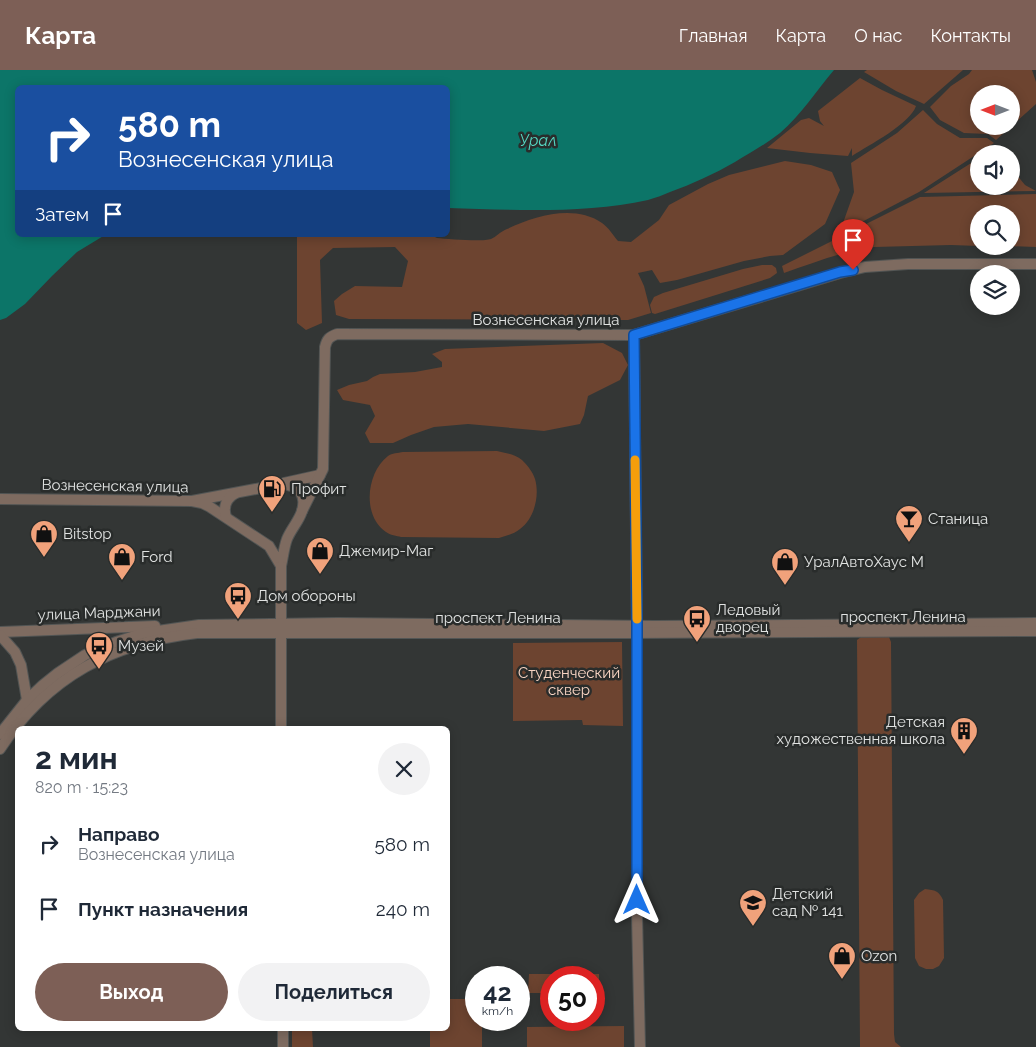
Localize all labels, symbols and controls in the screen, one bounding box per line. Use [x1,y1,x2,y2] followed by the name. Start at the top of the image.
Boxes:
[25,21,96,50] text: Карта
[679,25,747,46] text: Главная
[775,25,826,46] text: Карта
[854,25,902,46] text: О нас
[930,25,1011,46] text: Контакты
[970,85,1020,135] north arrow
[970,85,1020,315] map controls
[118,104,221,145] text: 580 m
[35,105,100,170] icon: right
[519,131,557,150] water label: Урал
[970,145,1020,195] button: sound
[118,146,333,172] text: Вознесенская улица
[99,200,127,228] icon: arrive
[35,203,89,225] text: Затем
[970,205,1020,255] button: search
[832,219,874,270] pin
[839,226,867,254] icon: arrive
[970,265,1020,315] button: layers
[473,311,619,329] street label: Вознесенская улица
[257,474,287,513] fuel station icon: Профит
[41,476,189,496] street label: Вознесенская улица
[291,480,346,498] place label: Профит
[894,504,924,543] bar icon: Станица
[928,510,988,528] place label: Станица
[29,519,59,558] shop icon: Bitstop
[63,525,112,543] place label: Bitstop
[305,536,335,575] shop icon: Джемир-Маг
[107,542,137,581] shop icon: Ford
[339,542,433,560] place label: Джемир-Маг
[770,547,800,586] shop icon: УралАвтоХаус М
[141,548,173,566] place label: Ford
[804,553,924,571] place label: УралАвтоХаус М
[223,581,253,620] bus stop icon: Дом обороны
[257,587,356,605] place label: Дом обороны
[716,601,780,636] place label: Ледовый дворец
[37,602,161,624] street label: улица Марджани
[682,604,712,643] bus stop icon: Ледовый дворец
[840,608,966,626] street label: проспект Ленина
[435,609,561,627] street label: проспект Ленина
[84,631,114,670] bus stop icon: Музей
[118,637,164,655] place label: Музей
[518,664,620,699] park label: Студенческий сквер
[777,713,945,748] place label: Детская художественная школа
[949,716,979,755] building icon: Детская художественная школа
[35,741,118,776] text: 2 мин
[378,743,430,795] button: close
[35,778,128,797] text: 820 m · 15:23
[78,823,159,845] text: Направо
[35,830,63,858] icon: right
[374,833,430,855] text: 580 m
[78,845,235,864] text: Вознесенская улица
[610,873,662,925] position arrow
[772,885,843,920] place label: Детский сад № 141
[738,888,768,927] school or university icon: Детский сад № 141
[35,895,63,923] icon: arrive
[78,898,248,920] text: Пункт назначения
[376,898,430,920] text: 240 m
[827,941,857,980] shop icon: Ozon
[861,947,897,965] place label: Ozon
[35,963,228,1021] button: Выход
[238,963,430,1021] button: Поделиться
[540,966,605,1031] speed limit sign: 50
[483,977,512,1007] text: 42
[482,1004,513,1018] text: km/h

